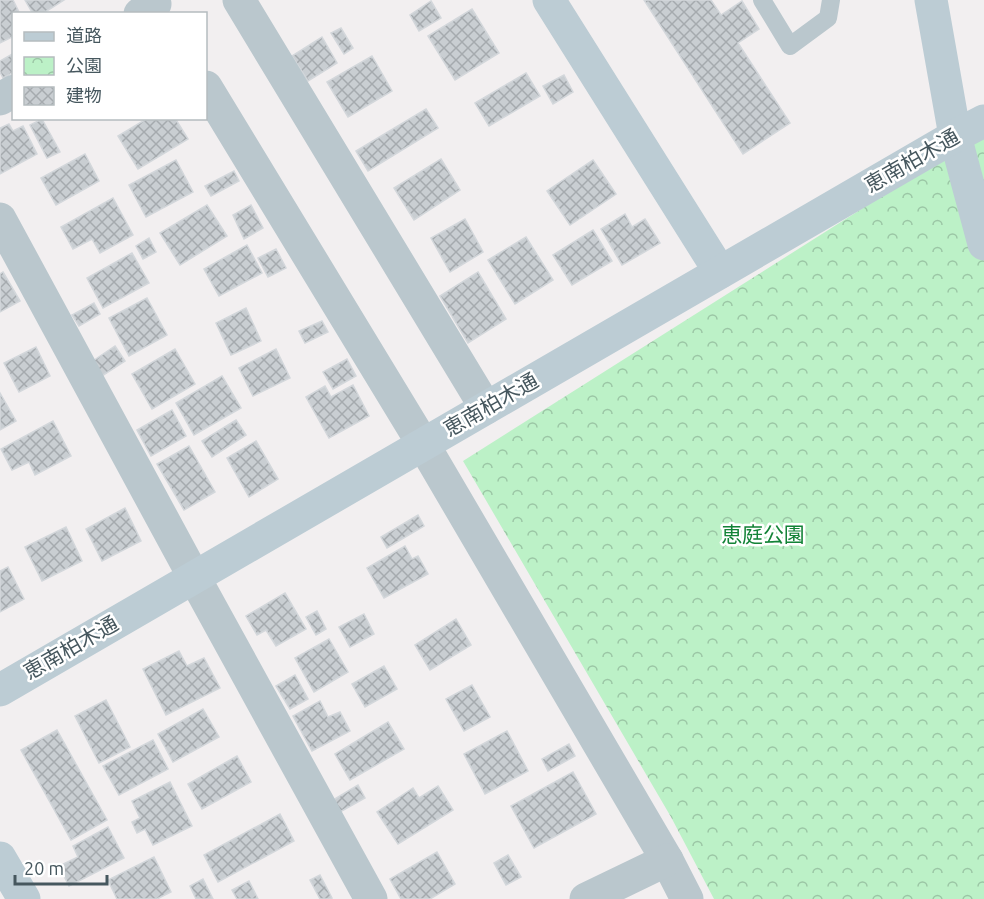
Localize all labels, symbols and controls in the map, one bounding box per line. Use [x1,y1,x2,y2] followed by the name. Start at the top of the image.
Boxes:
[12,12,207,120] legend
[66,25,102,45] text: 道路
[66,55,102,75] text: 公園
[66,85,102,105] text: 建物
[860,123,963,197] street label: 恵南柏木通
[439,367,542,441] street label: 恵南柏木通
[721,522,805,546] park label: 恵庭公園
[19,610,122,684] street label: 恵南柏木通
[15,848,106,886] scale bar
[24,858,64,878] text: 20 m

